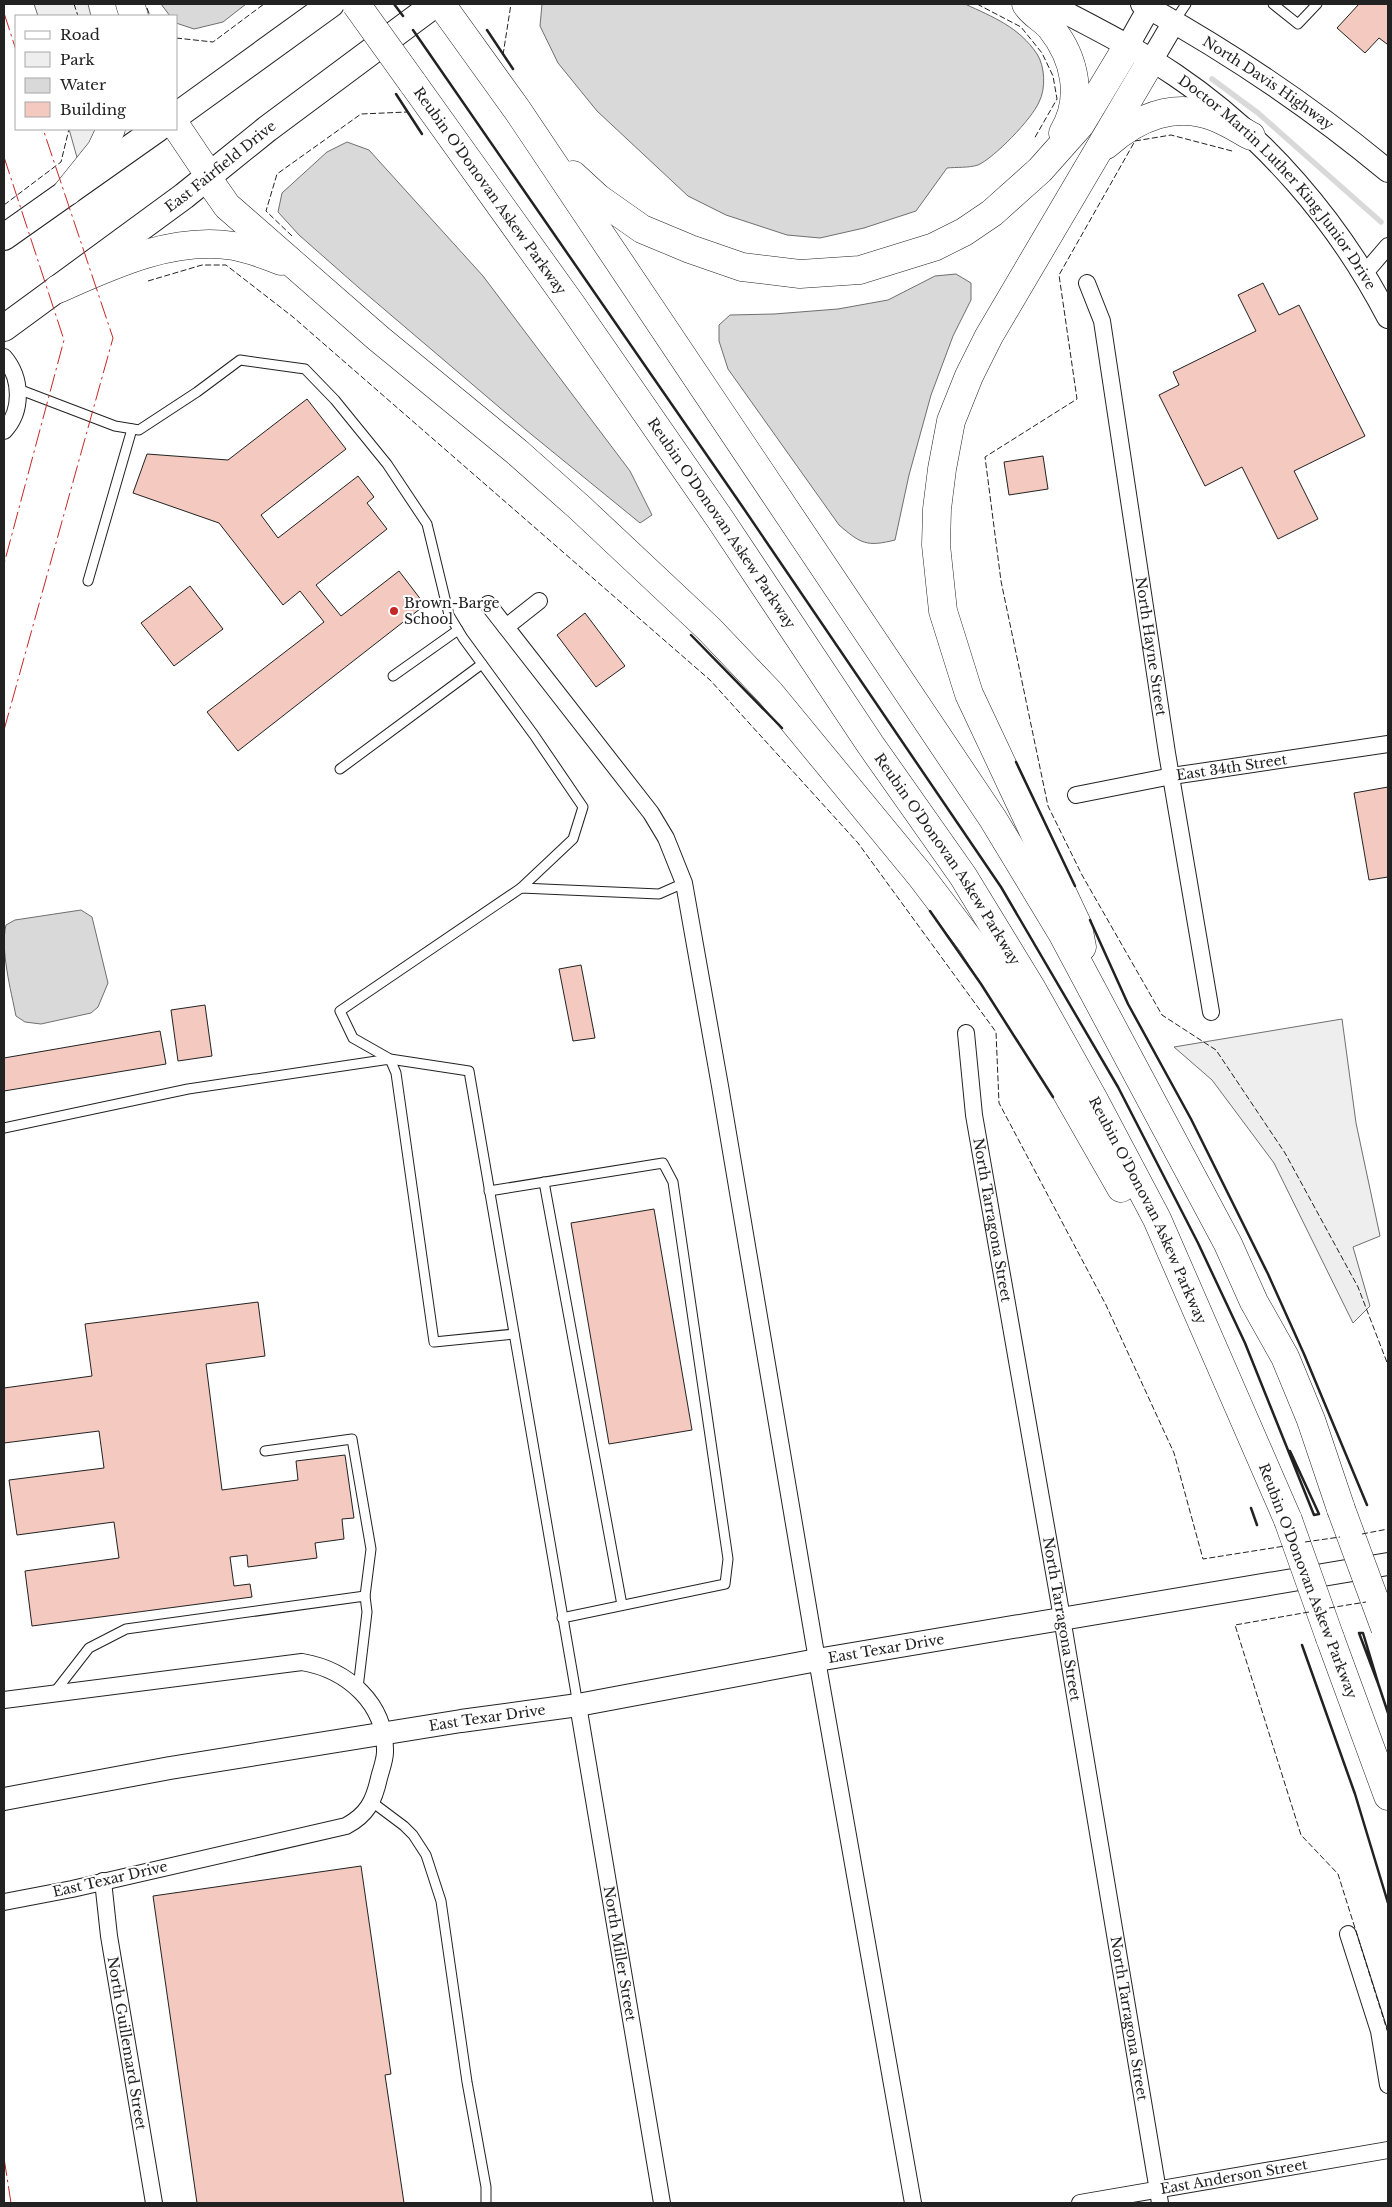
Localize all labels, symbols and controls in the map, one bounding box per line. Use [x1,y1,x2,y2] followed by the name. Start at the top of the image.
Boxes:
[15,15,178,130] legend
[60,25,100,44] text: Road
[1200,32,1337,134] street label: North Davis Highway
[60,50,96,69] text: Park
[1175,71,1380,293] street label: Doctor Martin Luther King Junior Drive
[59,75,107,94] text: Water
[410,84,570,298] street label: Reubin O'Donovan Askew Parkway
[60,100,127,119] text: Building
[161,117,279,216] street label: East Fairfield Drive
[644,414,800,632] street label: Reubin O'Donovan Askew Parkway
[1132,576,1170,718] street label: North Hayne Street
[404,594,500,628] place label: Brown-Barge School
[388,605,400,617] marker: Brown-Barge School
[870,750,1024,969] street label: Reubin O'Donovan Askew Parkway
[1175,750,1289,784] street label: East 34th Street
[1085,1093,1211,1327] street label: Reubin O'Donovan Askew Parkway
[969,1137,1016,1304] street label: North Tarragona Street
[1255,1461,1361,1701] street label: Reubin O'Donovan Askew Parkway
[1039,1536,1085,1703] street label: North Tarragona Street
[827,1630,946,1667] street label: East Texar Drive
[428,1701,547,1735] street label: East Texar Drive
[51,1857,169,1901] street label: East Texar Drive
[600,1885,640,2023] street label: North Miller Street
[1106,1935,1152,2103] street label: North Tarragona Street
[104,1955,151,2132] street label: North Guillemard Street
[1159,2155,1309,2198] street label: East Anderson Street

